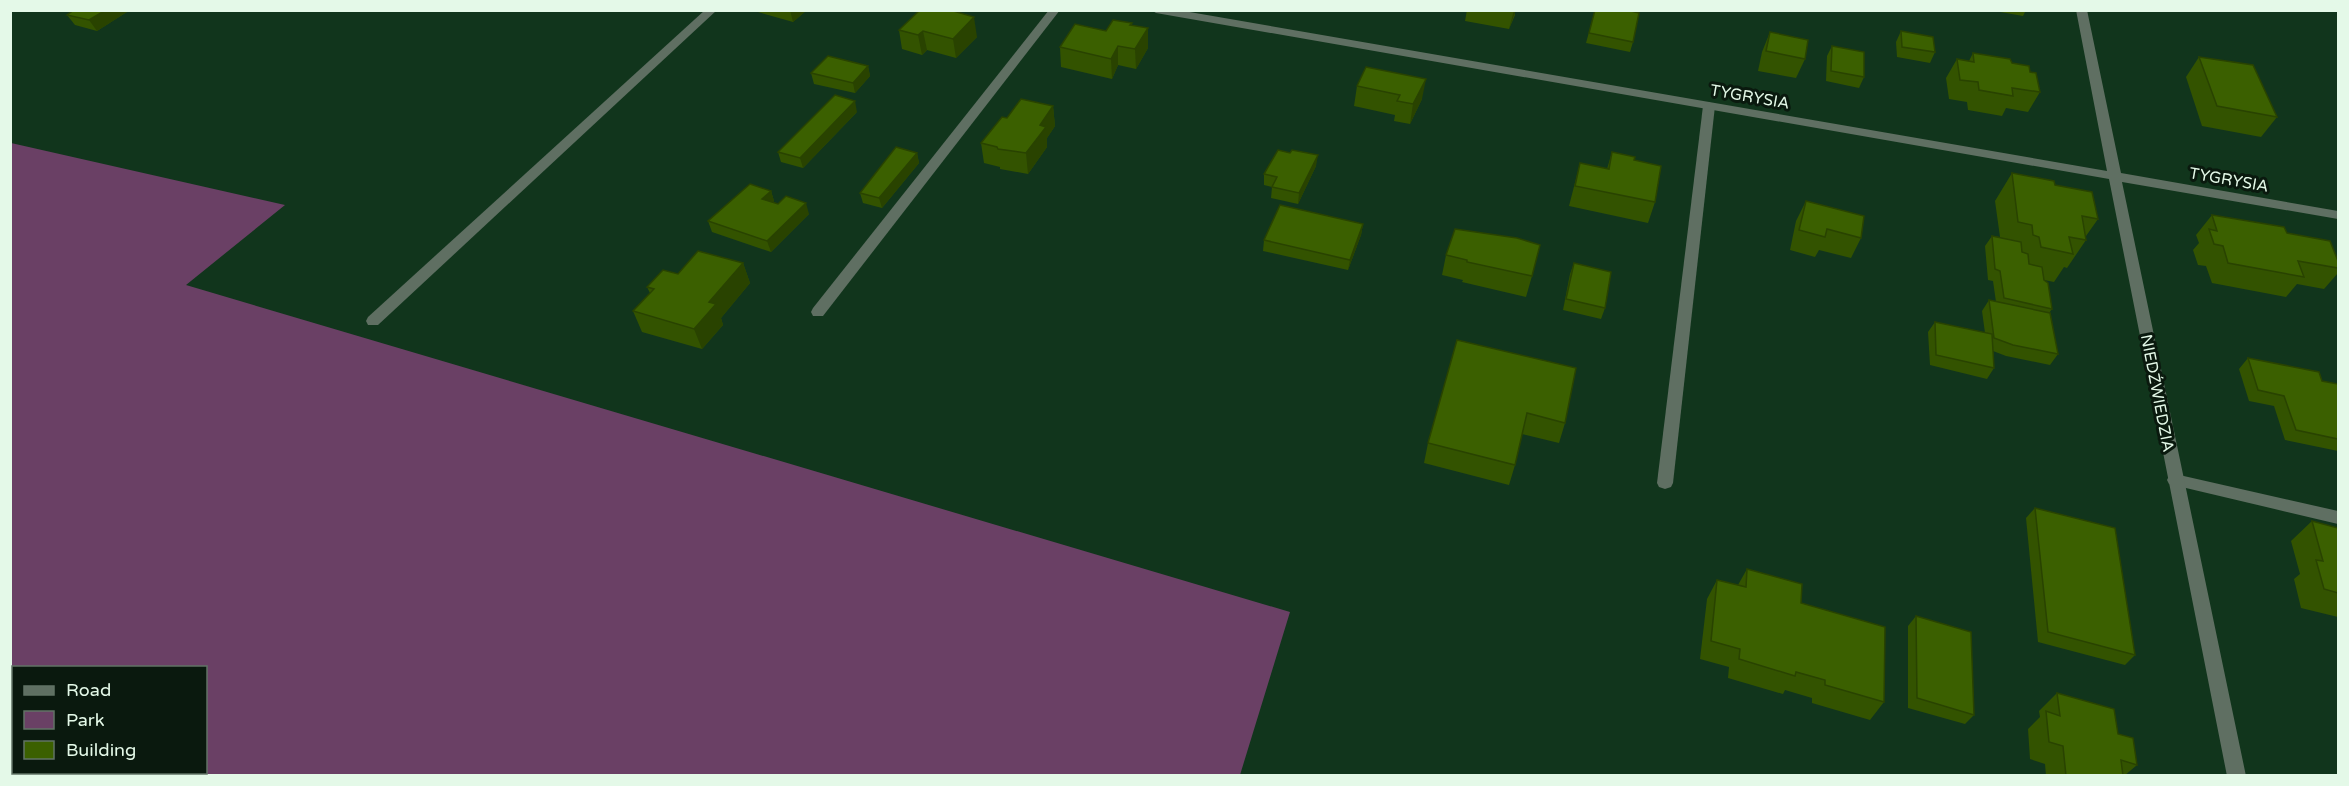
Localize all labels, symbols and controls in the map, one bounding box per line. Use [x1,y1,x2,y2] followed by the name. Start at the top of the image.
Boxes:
[1709,80,1791,114] street label: TYGRYSIA
[2188,163,2270,197] street label: TYGRYSIA
[2136,333,2178,454] street label: NIEDŹWIEDZIA
[12,666,207,774] legend
[66,679,111,701] text: Road
[66,709,105,731] text: Park
[66,739,136,761] text: Building

